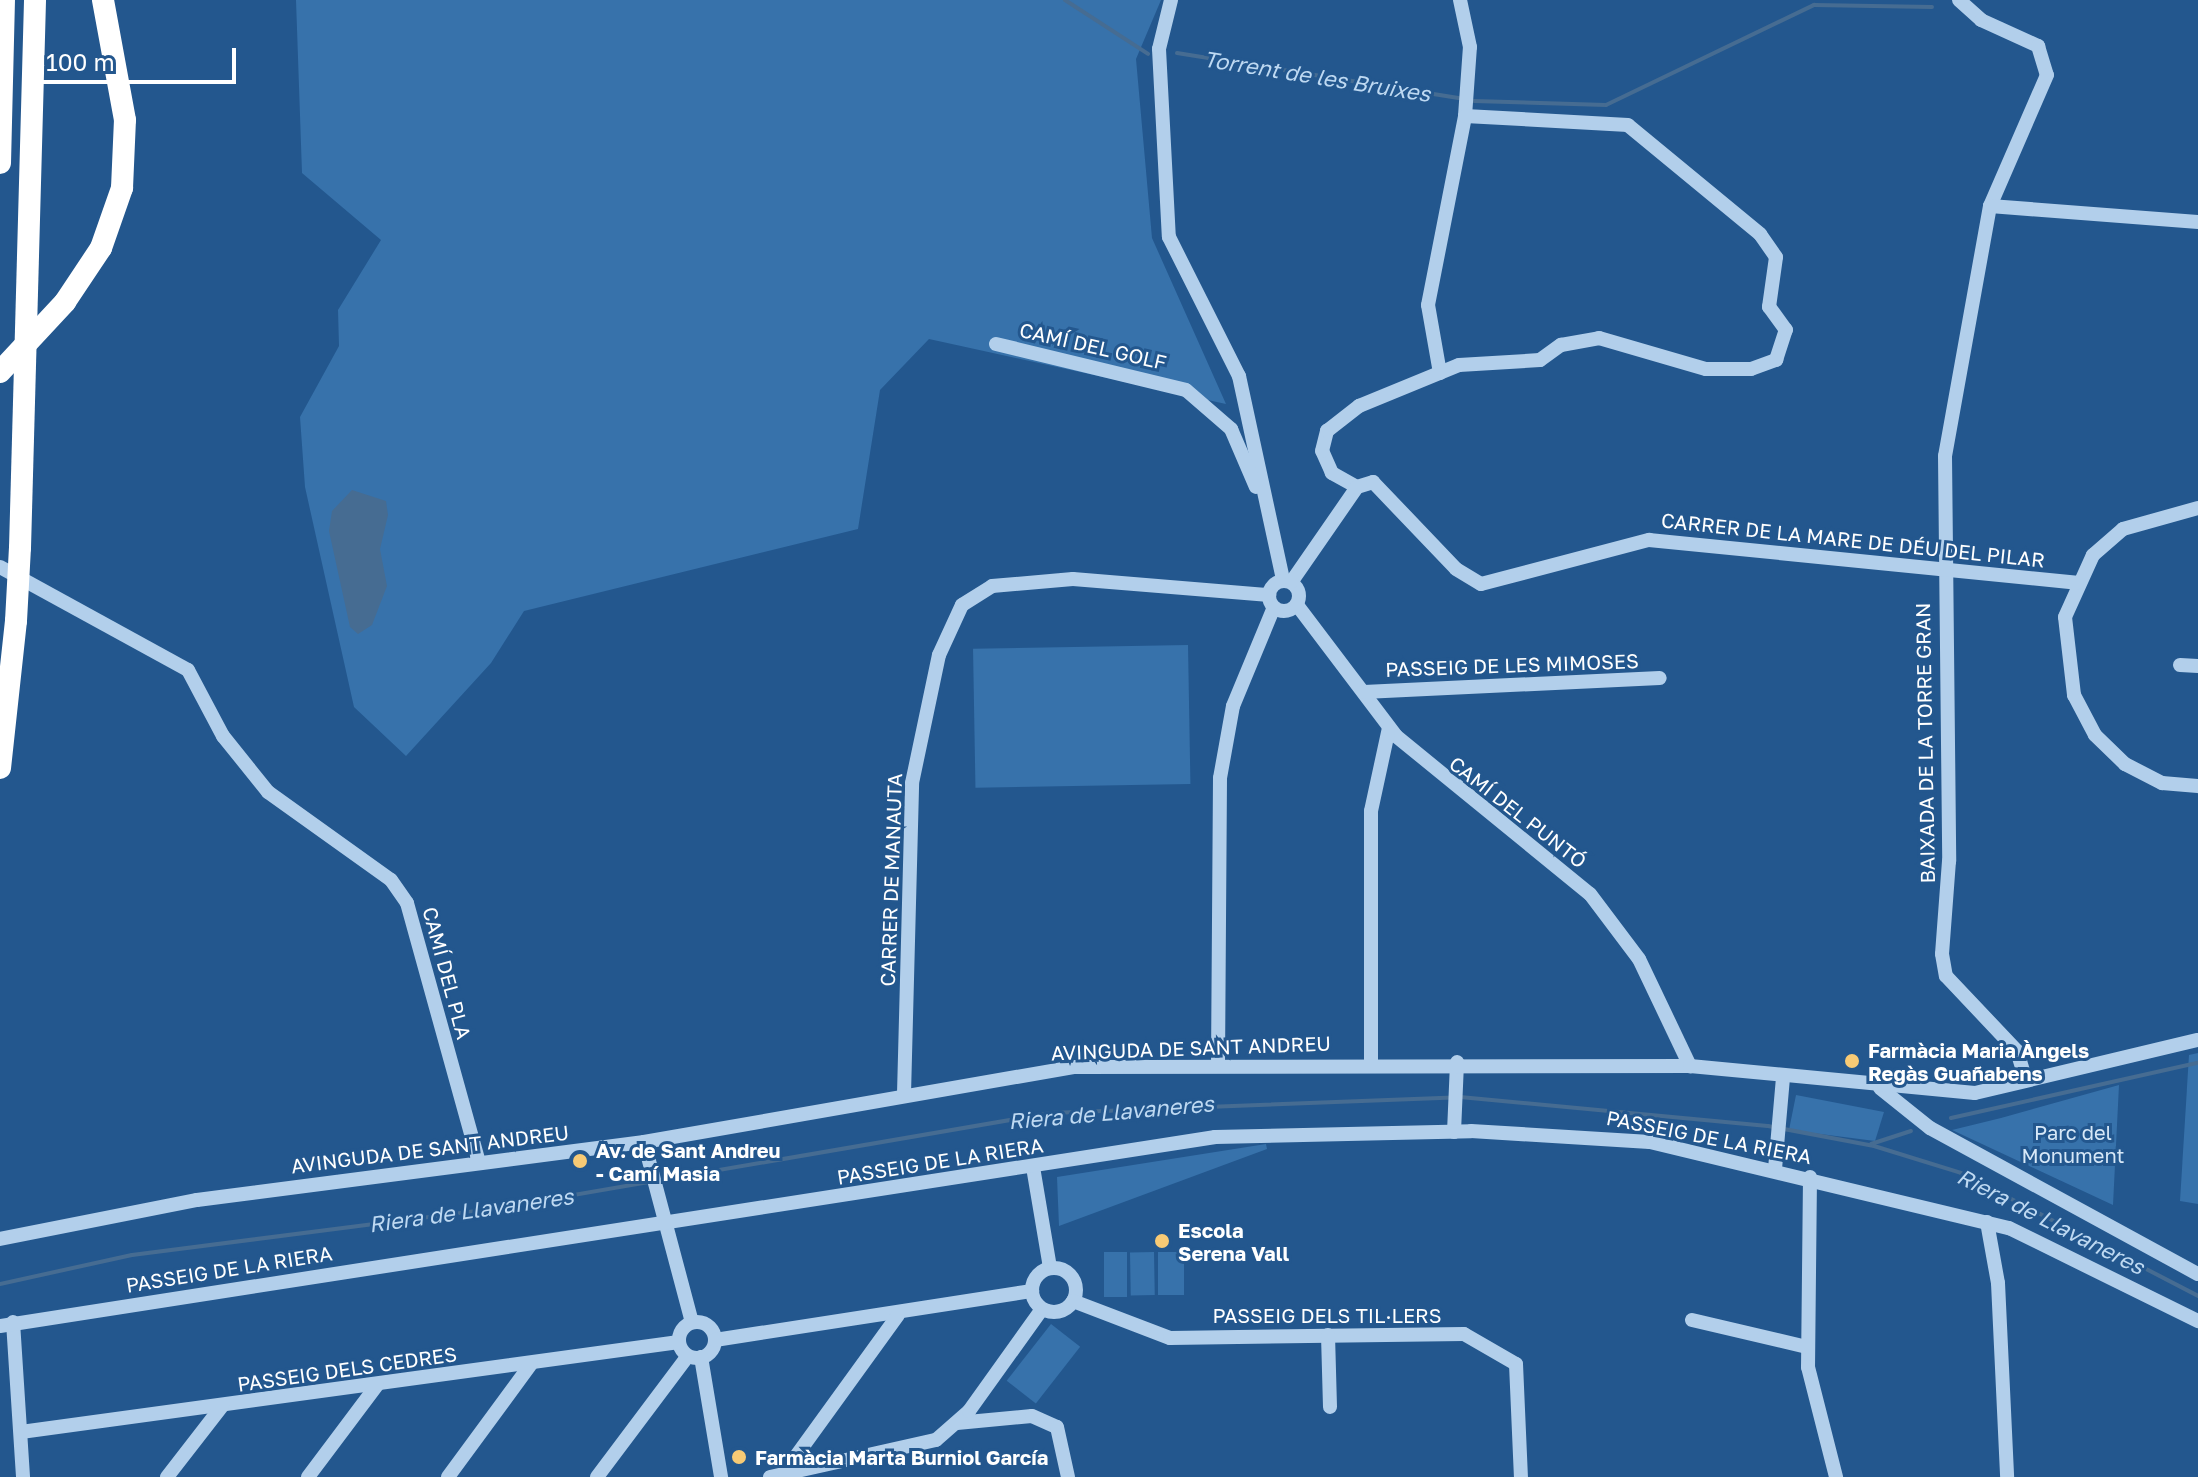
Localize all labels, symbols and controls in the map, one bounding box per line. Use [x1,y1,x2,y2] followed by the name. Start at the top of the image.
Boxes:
[36,32,240,82] scale bar
[1202,45,1432,107] water label: Torrent de les Bruixes
[46,47,115,76] text: 100 m
[1017,317,1169,375] street label: CAMÍ DEL GOLF
[1660,508,2046,572] street label: CARRER DE LA MARE DE DÉU DEL PILAR
[1911,602,1939,884] street label: BAIXADA DE LA TORRE GRAN
[1385,649,1639,681] street label: PASSEIG DE LES MIMOSES
[1445,751,1591,873] street label: CAMÍ DEL PUNTÓ
[875,773,907,987] street label: CARRER DE MANAUTA
[418,904,476,1042] street label: CAMÍ DEL PLA
[1051,1031,1331,1065] street label: AVINGUDA DE SANT ANDREU
[1868,1038,2089,1085] place label: Farmàcia Maria Àngels Regàs Guañabens
[1843,1052,1861,1070] marker: Farmàcia Maria Àngels Regàs Guañabens
[1007,1090,1215,1134] water label: Riera de Llavaneres
[1604,1105,1814,1169] street label: PASSEIG DE LA RIERA
[290,1120,570,1178] street label: AVINGUDA DE SANT ANDREU
[2022,1120,2124,1167] park label: Parc del Monument
[835,1133,1045,1189] street label: PASSEIG DE LA RIERA
[596,1138,780,1185] place label: Av. de Sant Andreu - Camí Masia
[571,1152,589,1170] marker: Av. de Sant Andreu - Camí Masia
[1953,1162,2149,1280] water label: Riera de Llavaneres
[367,1183,575,1237] water label: Riera de Llavaneres
[1178,1218,1289,1265] place label: Escola Serena Vall
[1153,1232,1171,1250] marker: Escola Serena Vall
[124,1241,334,1297] street label: PASSEIG DE LA RIERA
[1213,1303,1441,1327] street label: PASSEIG DELS TIL·LERS
[236,1342,458,1396] street label: PASSEIG DELS CEDRES
[755,1445,1048,1469] place label: Farmàcia Marta Burniol García
[730,1448,748,1466] marker: Farmàcia Marta Burniol García

